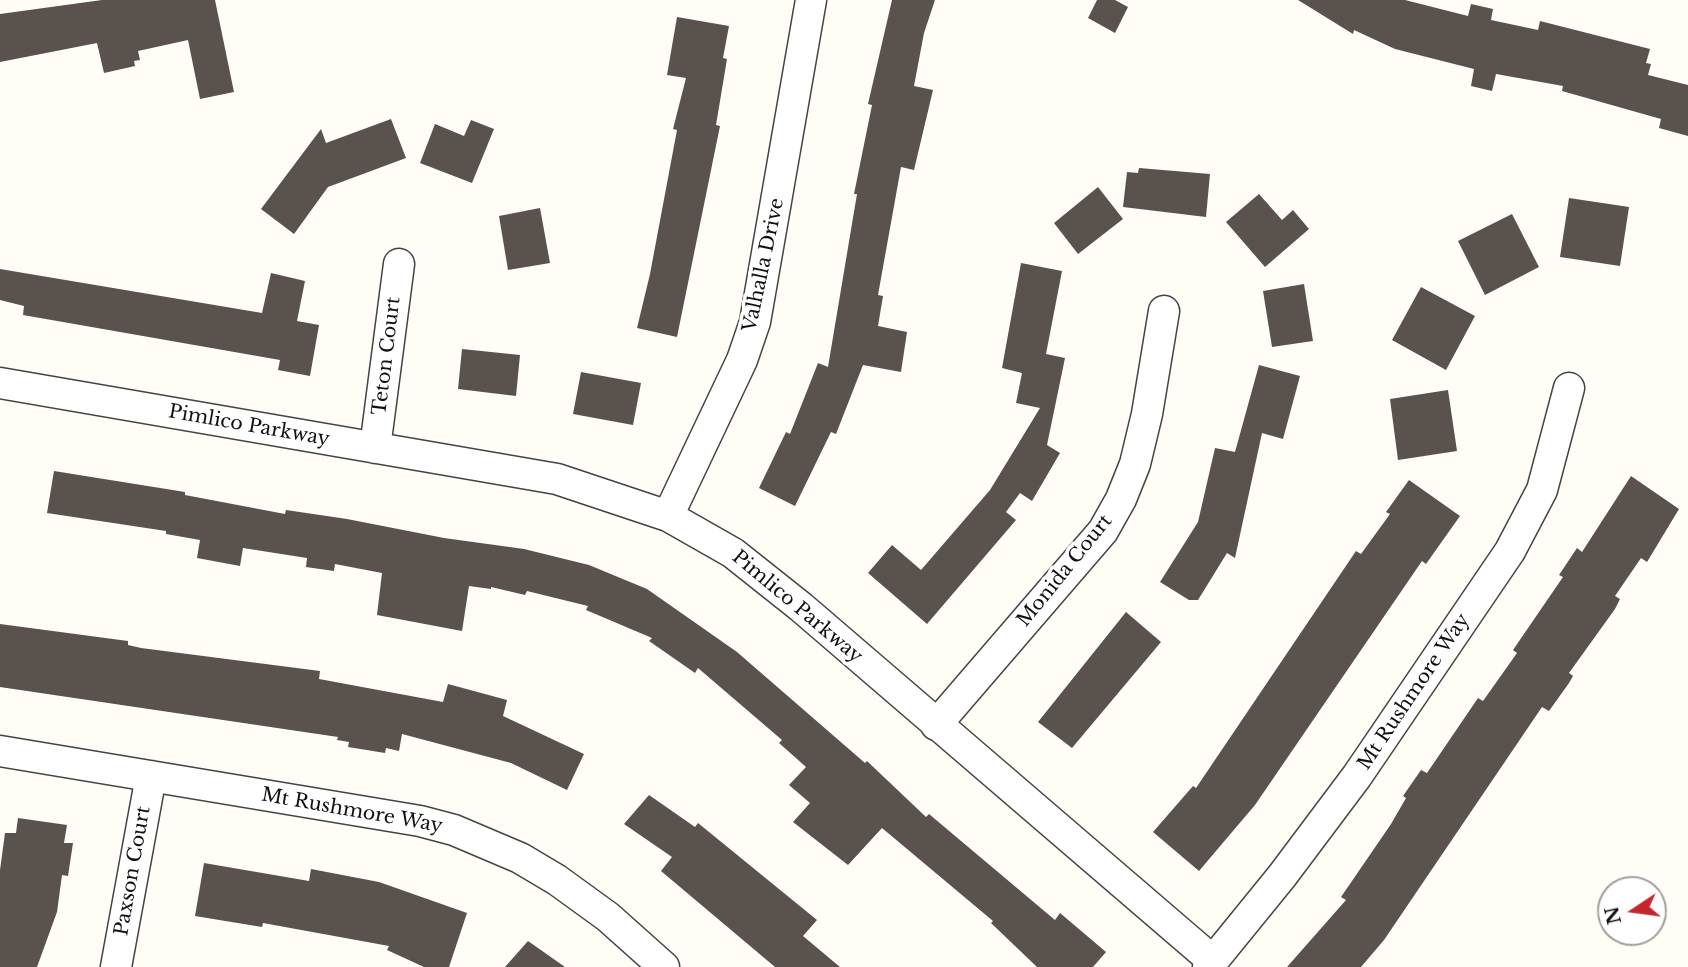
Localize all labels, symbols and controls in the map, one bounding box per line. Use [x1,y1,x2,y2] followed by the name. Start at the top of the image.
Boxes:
[739,196,789,334] street label: Valhalla Drive
[368,296,406,416] street label: Teton Court
[167,401,331,451] street label: Pimlico Parkway
[1013,510,1117,632] street label: Monida Court
[727,546,867,668] street label: Pimlico Parkway
[1353,610,1475,774] street label: Mt Rushmore Way
[260,784,444,838] street label: Mt Rushmore Way
[110,804,156,938] street label: Paxson Court
[1597,876,1667,946] north arrow
[1600,904,1626,927] text: N

